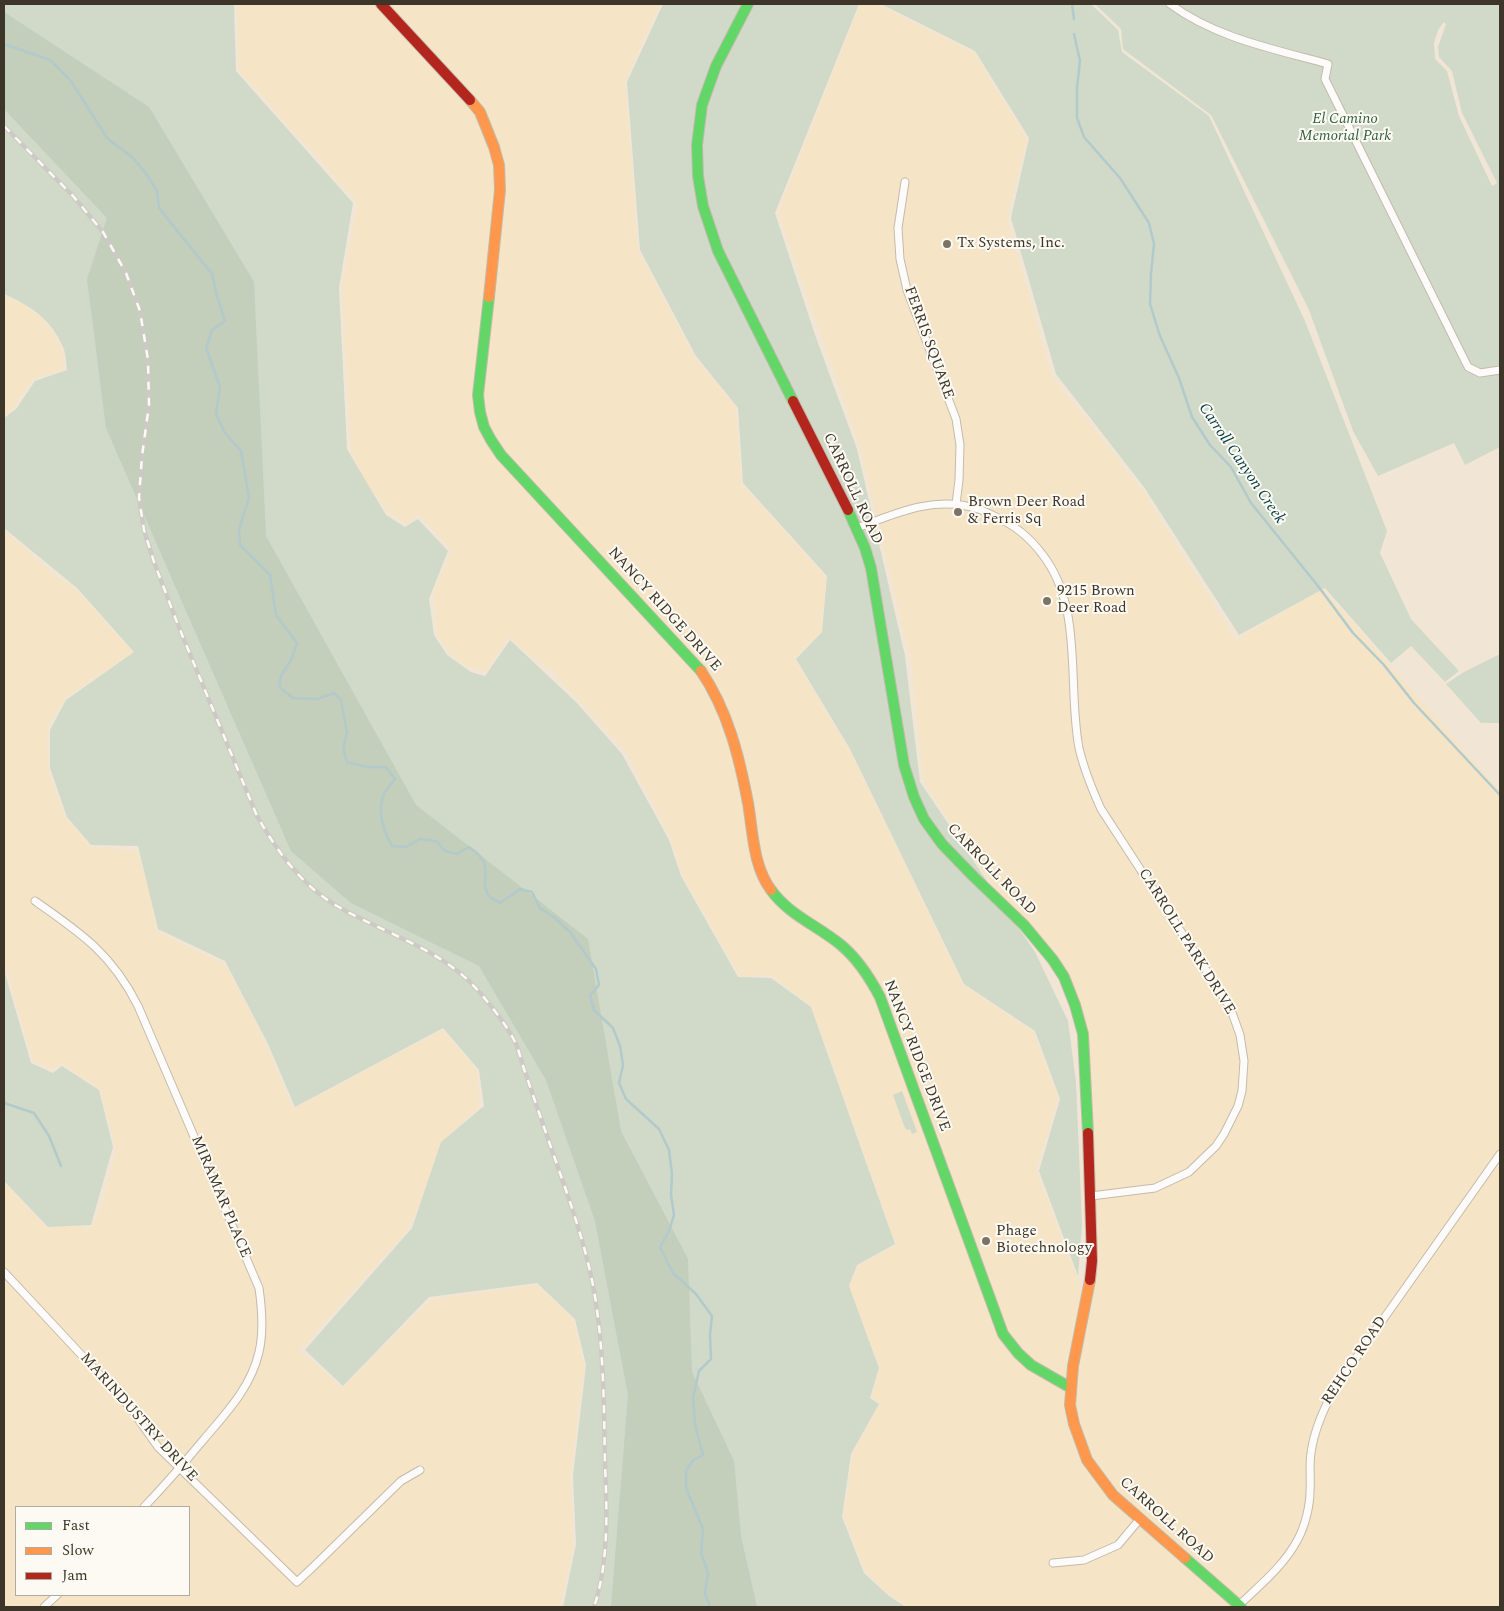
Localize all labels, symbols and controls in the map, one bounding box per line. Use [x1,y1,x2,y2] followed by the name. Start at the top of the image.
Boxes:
[1299,111,1391,146] park label: El Camino Memorial Park
[957,235,1065,253] place label: Tx Systems, Inc.
[941,238,953,250] marker: Tx Systems, Inc.
[899,284,957,402] street label: FERRIS SQUARE
[1193,400,1289,528] water label: Carroll Canyon Creek
[818,430,886,548] street label: CARROLL ROAD
[968,494,1085,529] place label: Brown Deer Road & Ferris Sq
[952,506,964,518] marker: Brown Deer Road & Ferris Sq
[604,544,724,676] street label: NANCY RIDGE DRIVE
[1057,583,1135,618] place label: 9215 Brown Deer Road
[1041,595,1053,607] marker: 9215 Brown Deer Road
[943,820,1039,920] street label: CARROLL ROAD
[1134,866,1238,1018] street label: CARROLL PARK DRIVE
[879,978,953,1134] street label: NANCY RIDGE DRIVE
[186,1133,254,1261] street label: MIRAMAR PLACE
[996,1223,1092,1258] place label: Phage Biotechnology
[980,1235,992,1247] marker: Phage Biotechnology
[1319,1313,1391,1409] street label: REHCO ROAD
[75,1350,201,1486] street label: MARINDUSTRY DRIVE
[1115,1474,1217,1568] street label: CARROLL ROAD
[15,1506,190,1596] legend
[62,1514,90,1537] text: Fast
[62,1539,94,1562] text: Slow
[62,1564,88,1587] text: Jam

